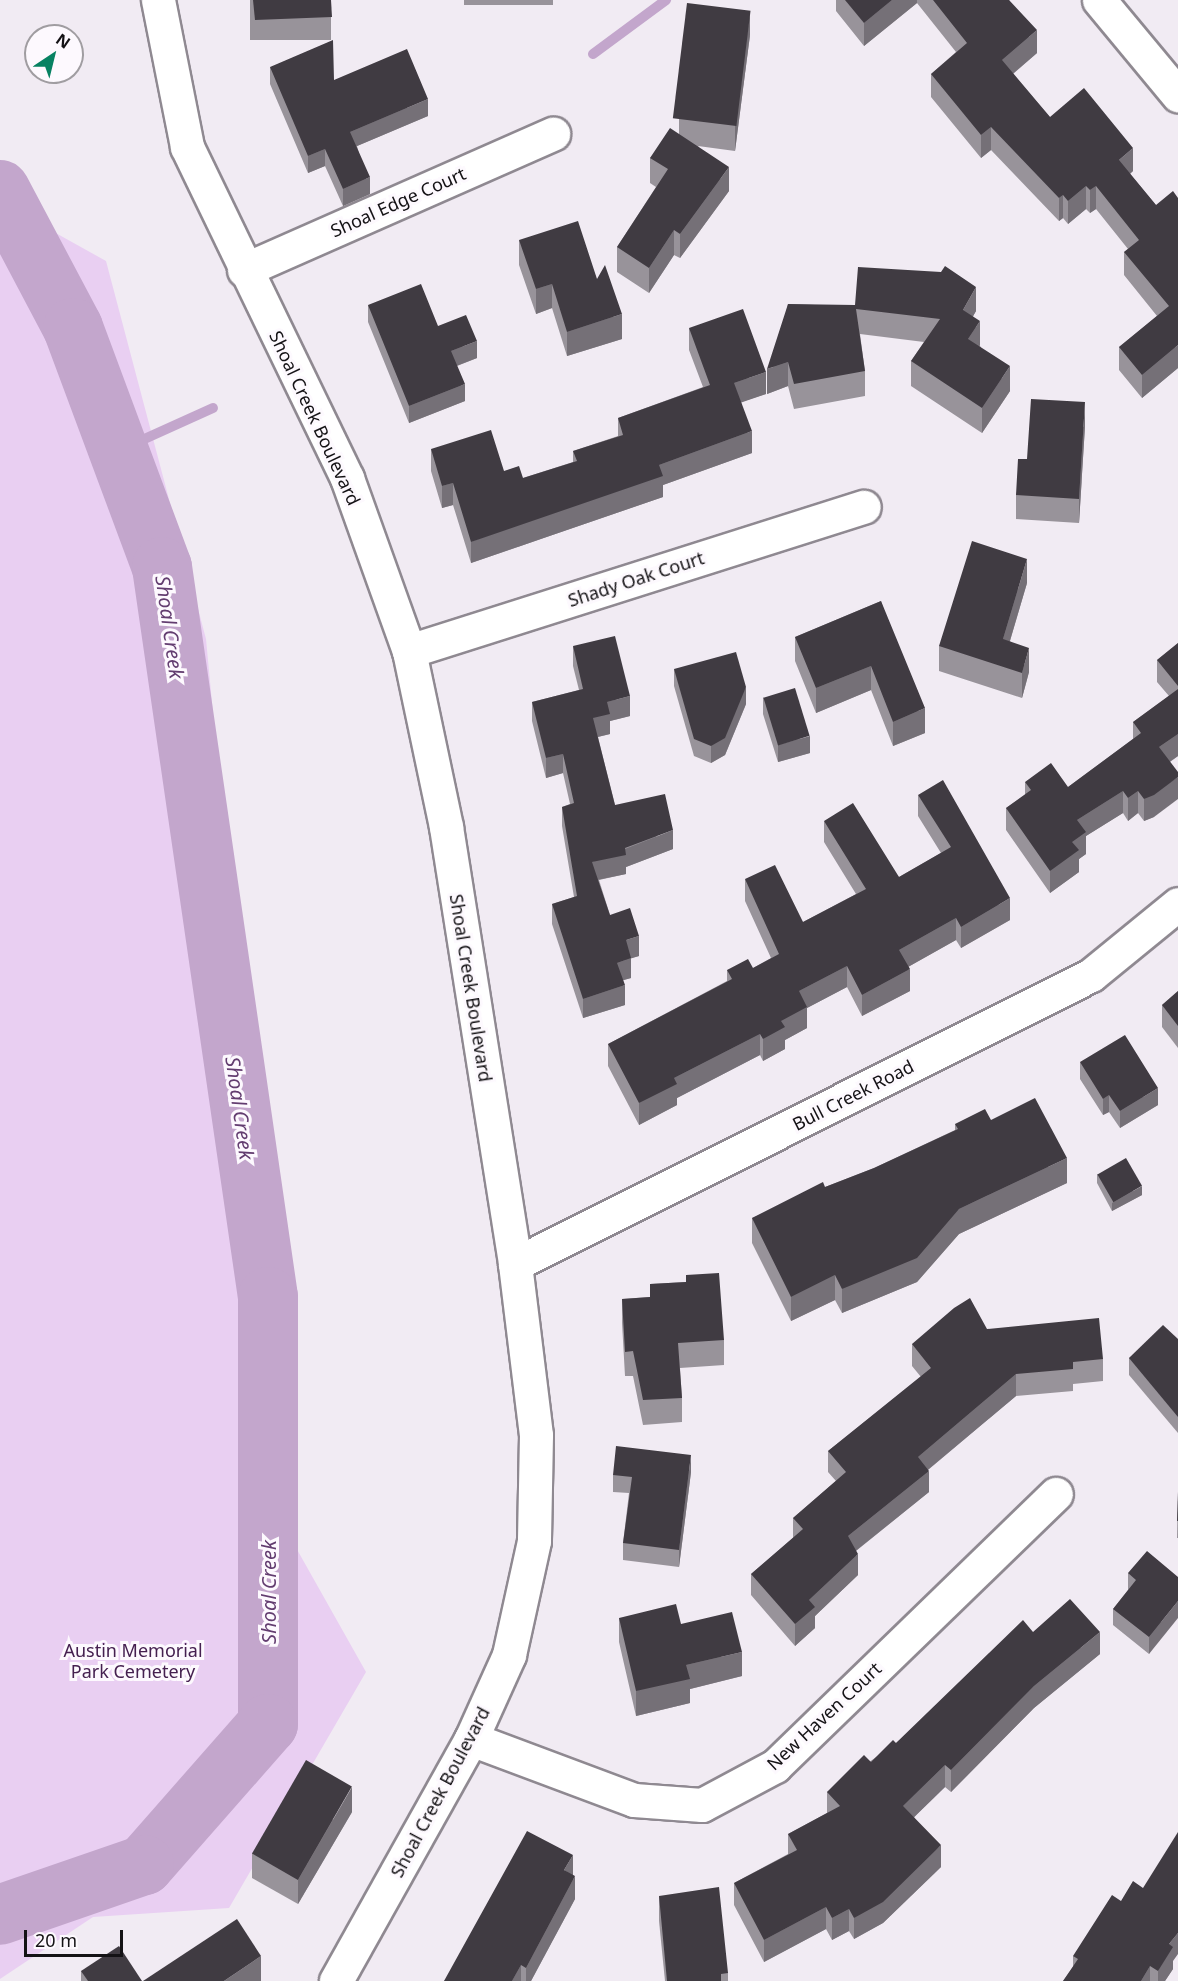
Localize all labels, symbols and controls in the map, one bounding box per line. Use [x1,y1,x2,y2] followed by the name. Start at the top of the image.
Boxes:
[24,24,84,84] north arrow
[52,28,75,54] text: N
[327,163,469,241] street label: Shoal Edge Court
[265,327,365,509] street label: Shoal Creek Boulevard
[565,547,707,611] street label: Shady Oak Court
[151,574,189,680] water label: Shoal Creek
[445,893,497,1083] street label: Shoal Creek Boulevard
[221,1055,259,1161] water label: Shoal Creek
[789,1055,917,1135] street label: Bull Creek Road
[256,1540,280,1644] water label: Shoal Creek
[63,1640,203,1682] park label: Austin Memorial Park Cemetery
[762,1658,886,1774] street label: New Haven Court
[386,1703,494,1881] street label: Shoal Creek Boulevard
[27,1918,126,1956] scale bar
[35,1928,77,1952] text: 20 m

